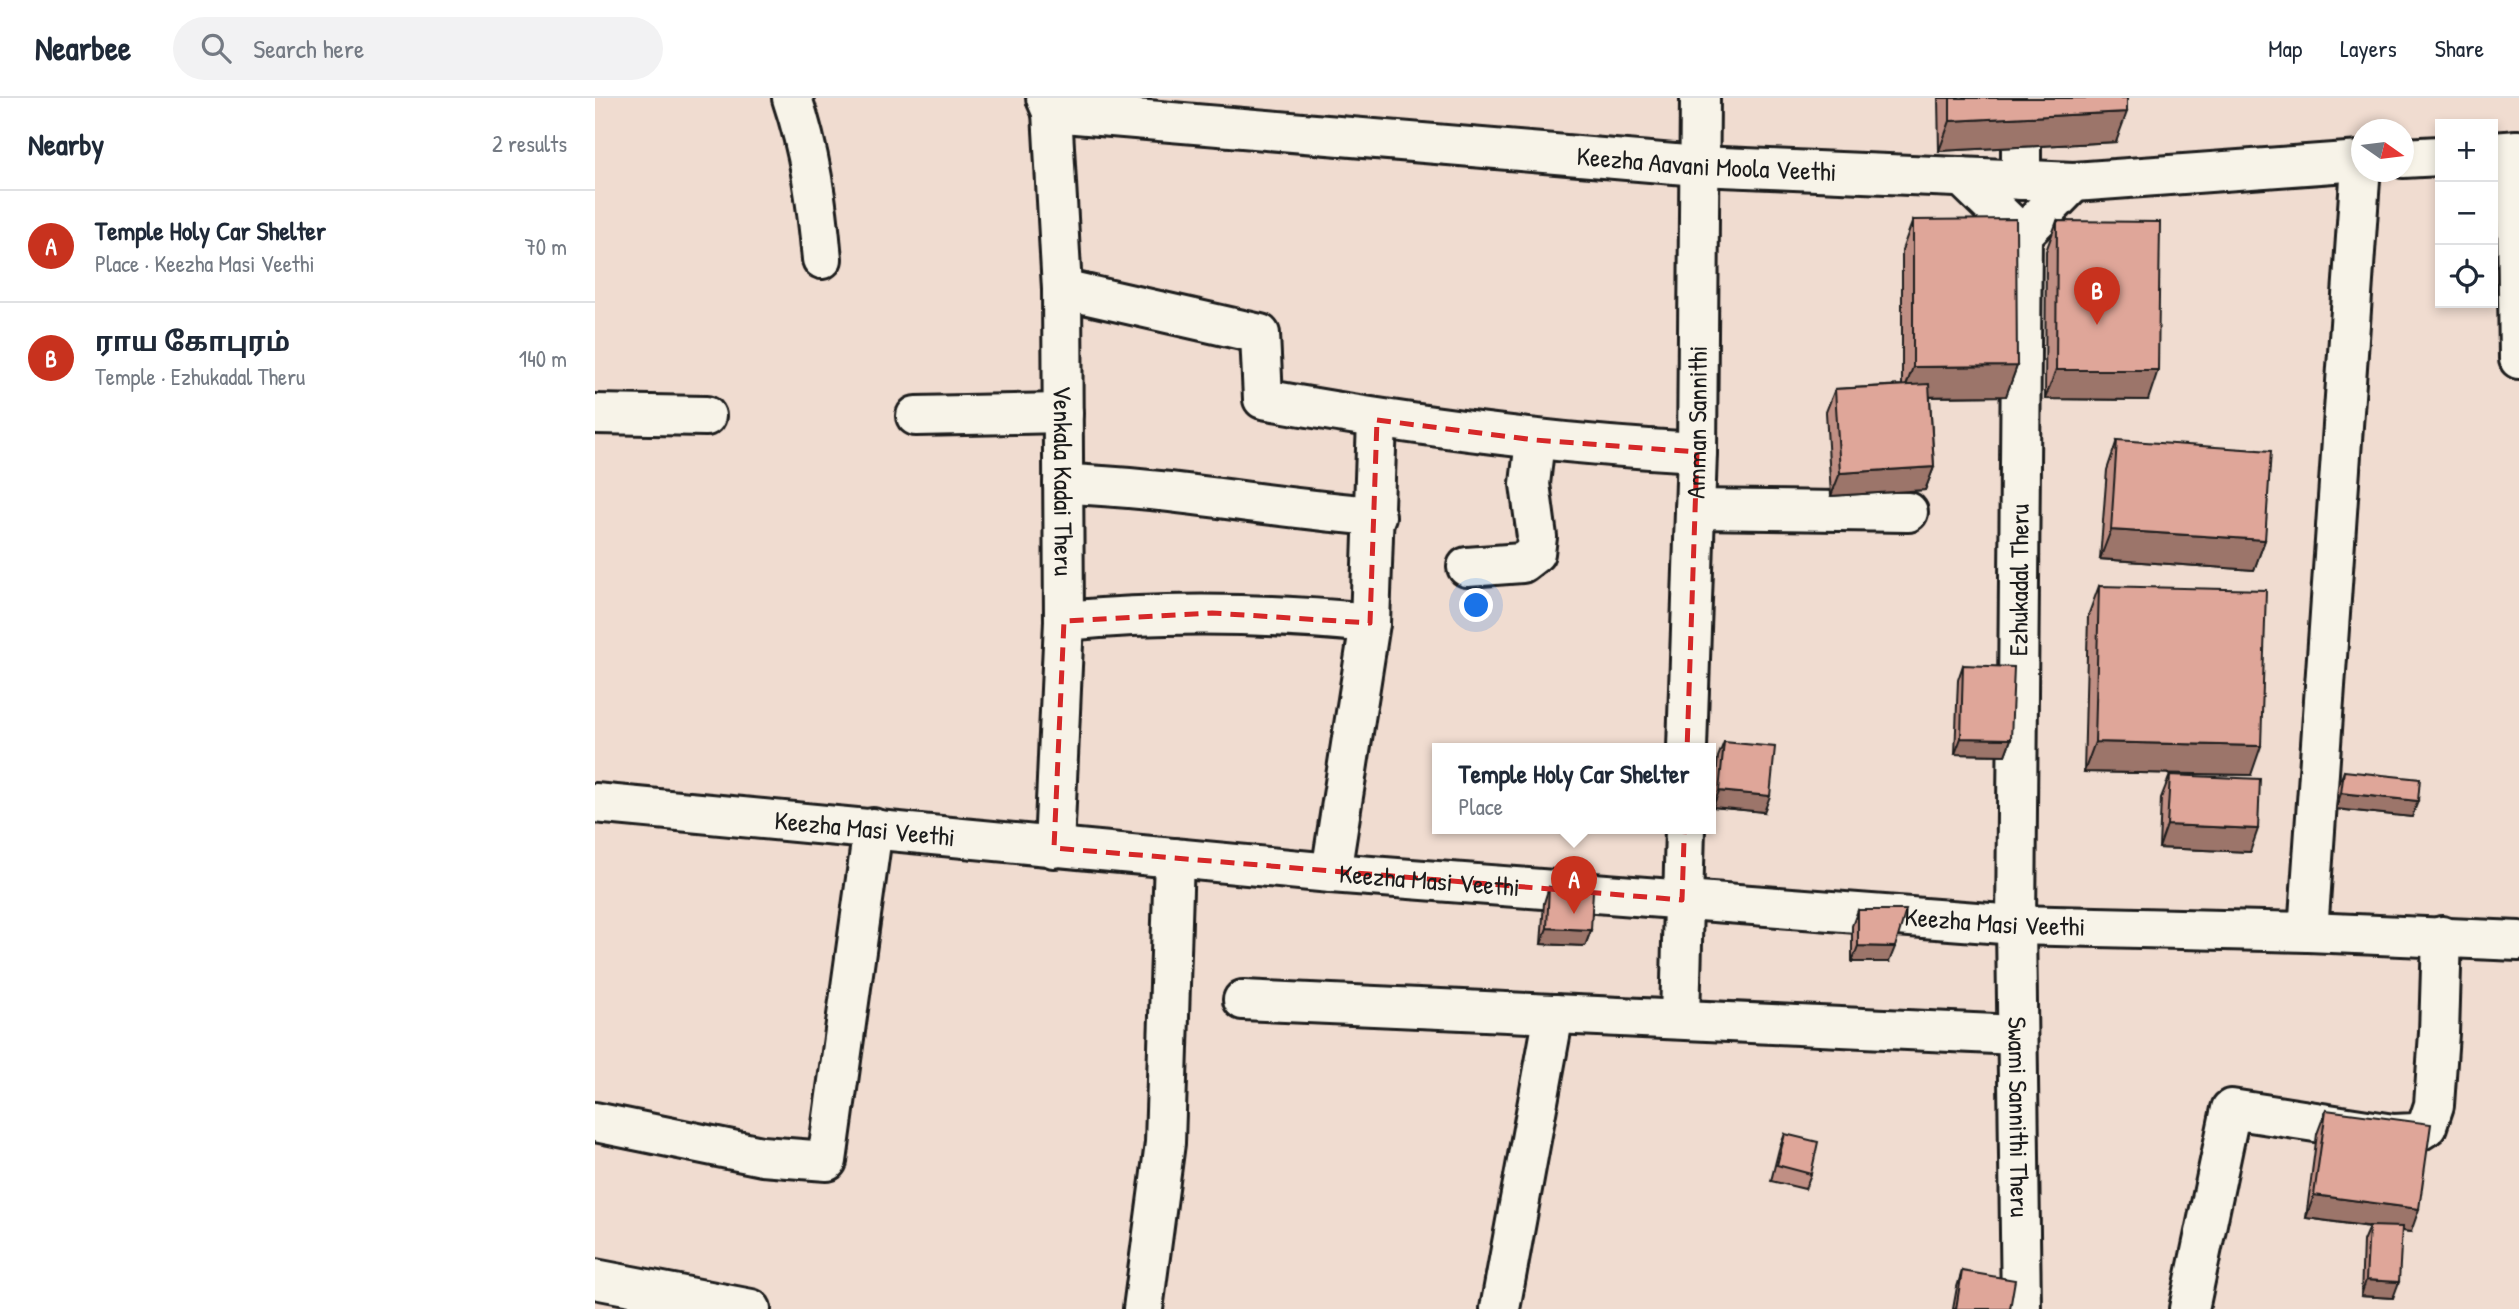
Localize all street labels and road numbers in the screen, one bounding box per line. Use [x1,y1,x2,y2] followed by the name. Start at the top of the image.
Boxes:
[1575,138,1837,189] street label: Keezha Aavani Moola Veethi
[1677,345,1715,499] street label: Amman Sannithi
[1046,385,1082,576] street label: Venkala Kadai Theru
[2000,504,2037,656] street label: Ezhukadal Theru
[773,802,957,854] street label: Keezha Masi Veethi
[1338,856,1521,904] street label: Keezha Masi Veethi
[1903,899,2086,944] street label: Keezha Masi Veethi
[2000,1016,2038,1218] street label: Swami Sannithi Theru

